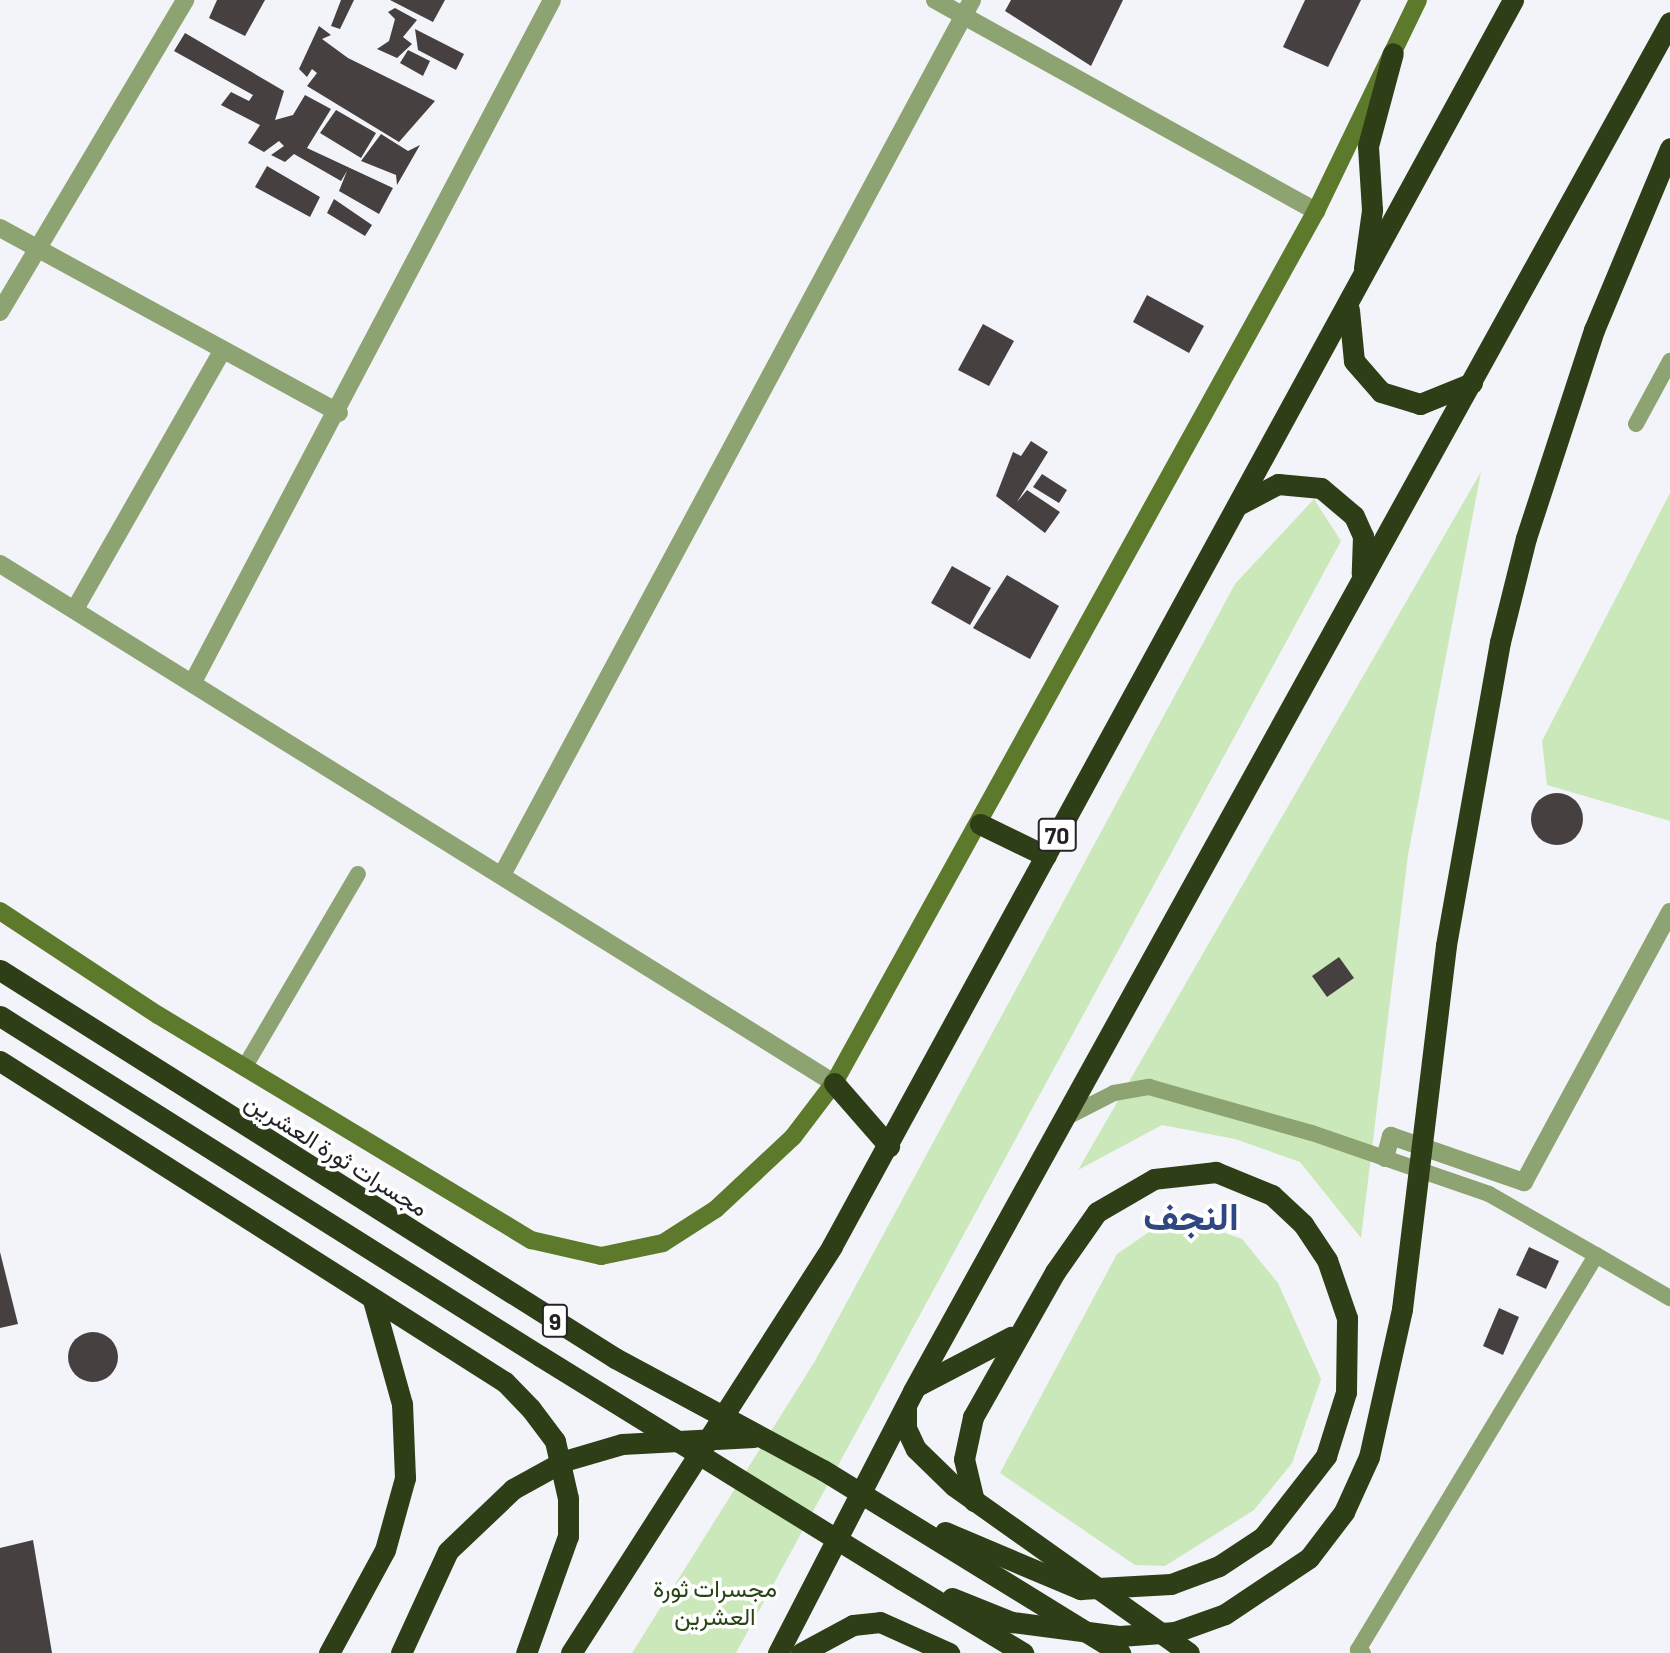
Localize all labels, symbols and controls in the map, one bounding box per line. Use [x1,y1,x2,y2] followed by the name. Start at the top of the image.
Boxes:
[1036,816,1078,855] road number: 70
[240,1086,434,1222] street label: مجسرات ثورة العشرين
[1143,1193,1239,1239] district label: النجف
[541,1302,569,1340] road number: 9
[653,1574,777,1630] park label: مجسرات ثورة العشرين

